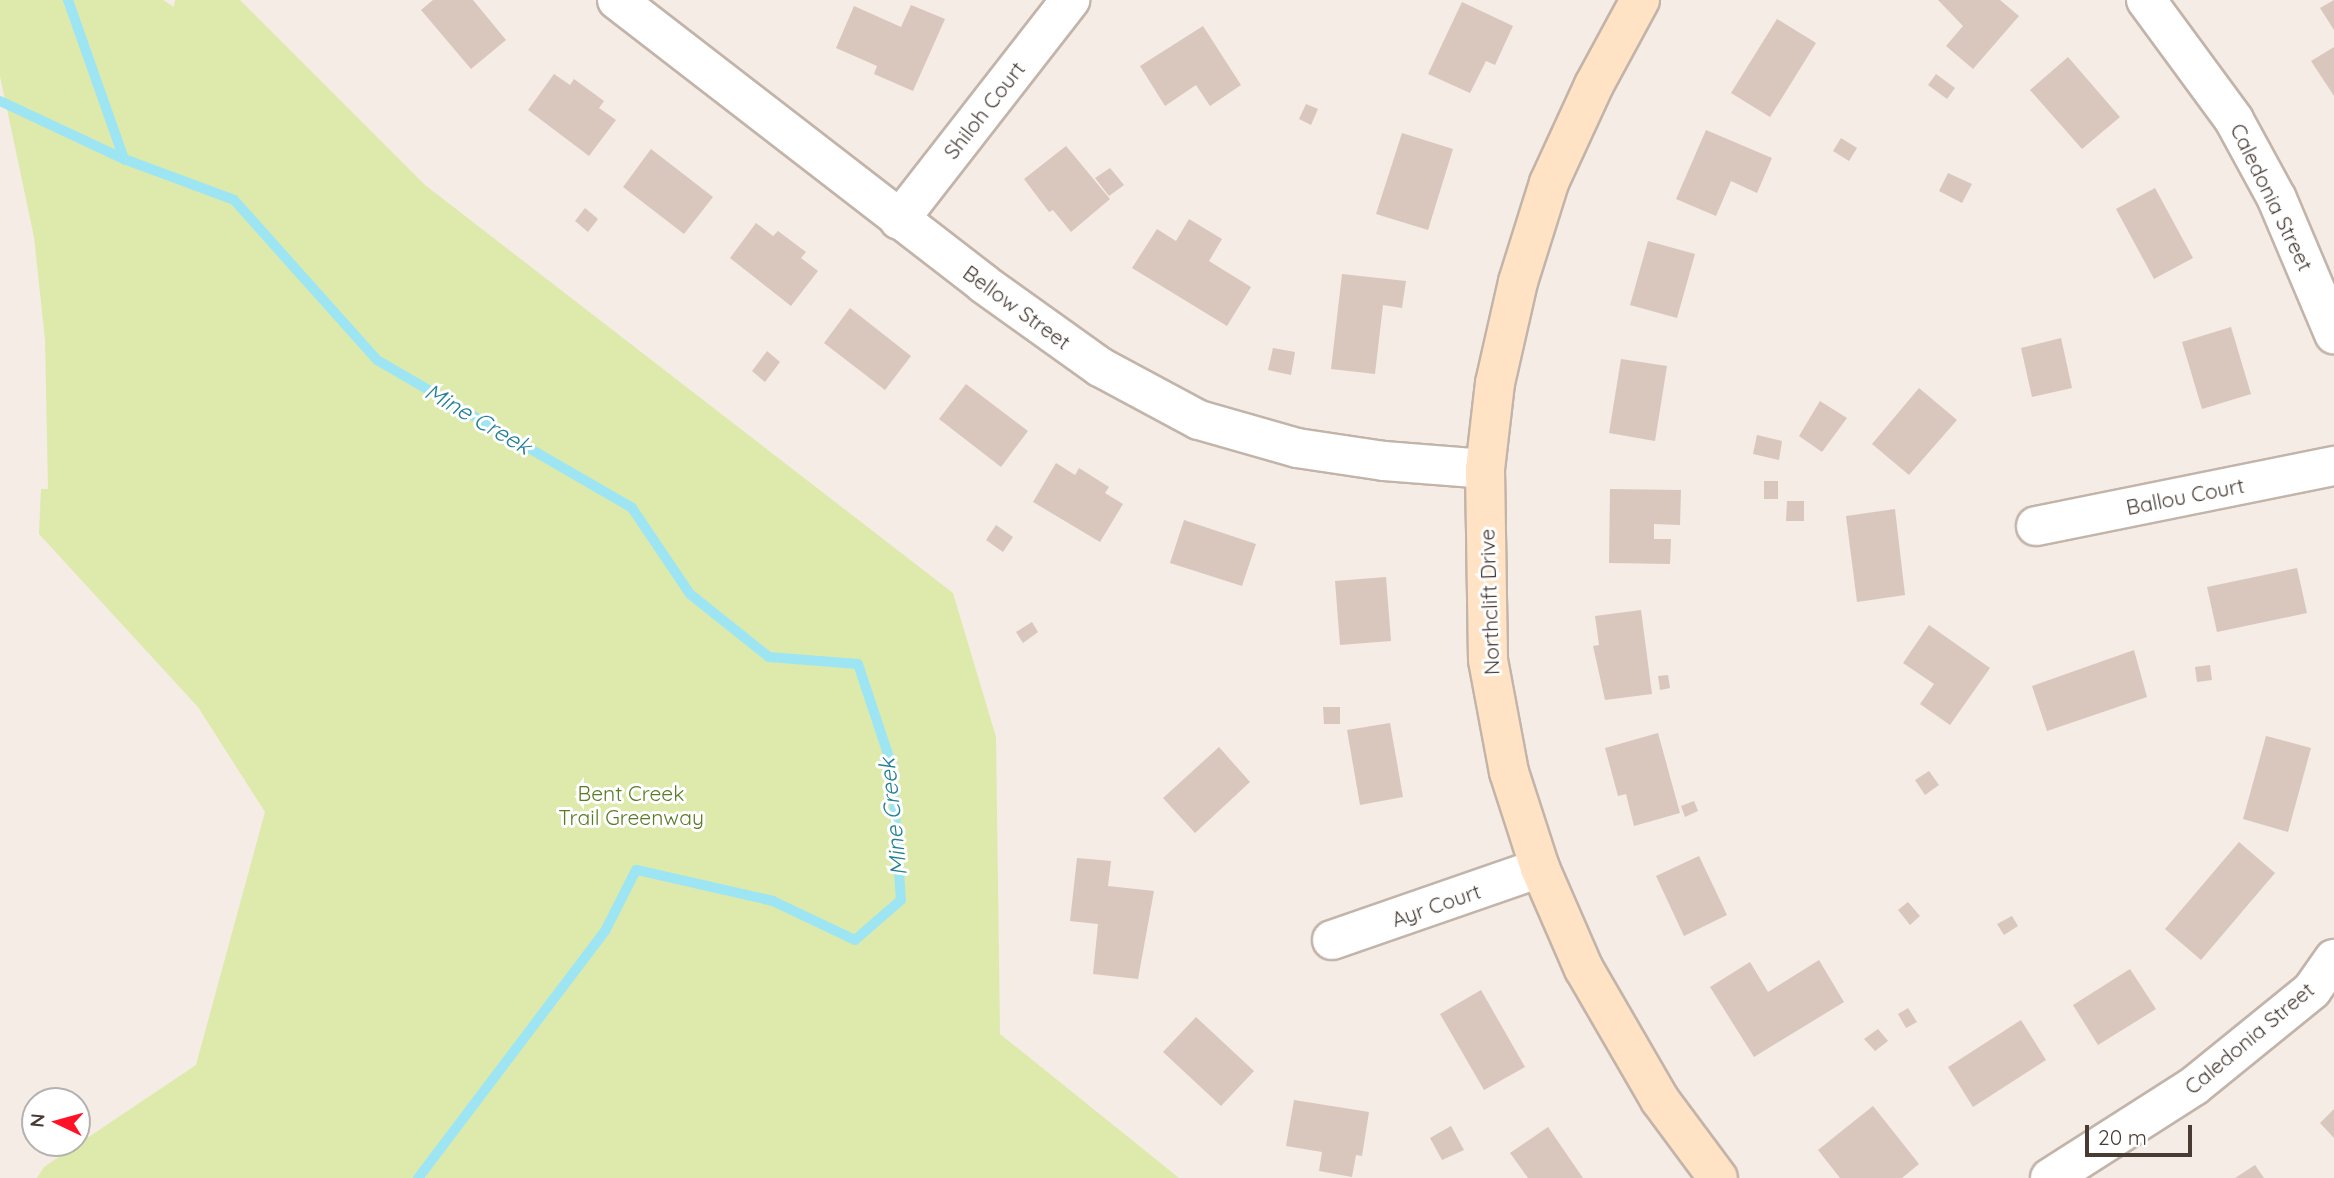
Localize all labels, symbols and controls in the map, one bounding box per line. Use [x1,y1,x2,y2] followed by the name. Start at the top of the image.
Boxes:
[938,56,1030,164] street label: Shiloh Court
[2225,119,2319,275] street label: Caledonia Street
[958,260,1076,354] street label: Bellow Street
[420,378,536,460] water label: Mine Creek
[2124,472,2246,520] street label: Ballou Court
[1474,528,1504,676] street label: Northclift Drive
[873,757,913,877] water label: Mine Creek
[558,780,704,830] park label: Bent Creek Trail Greenway
[1388,878,1484,932] street label: Ayr Court
[2179,977,2319,1099] street label: Caledonia Street
[21,1087,91,1157] north arrow
[25,1112,50,1128] text: N
[2089,1112,2196,1156] scale bar
[2098,1124,2147,1150] text: 20 m

